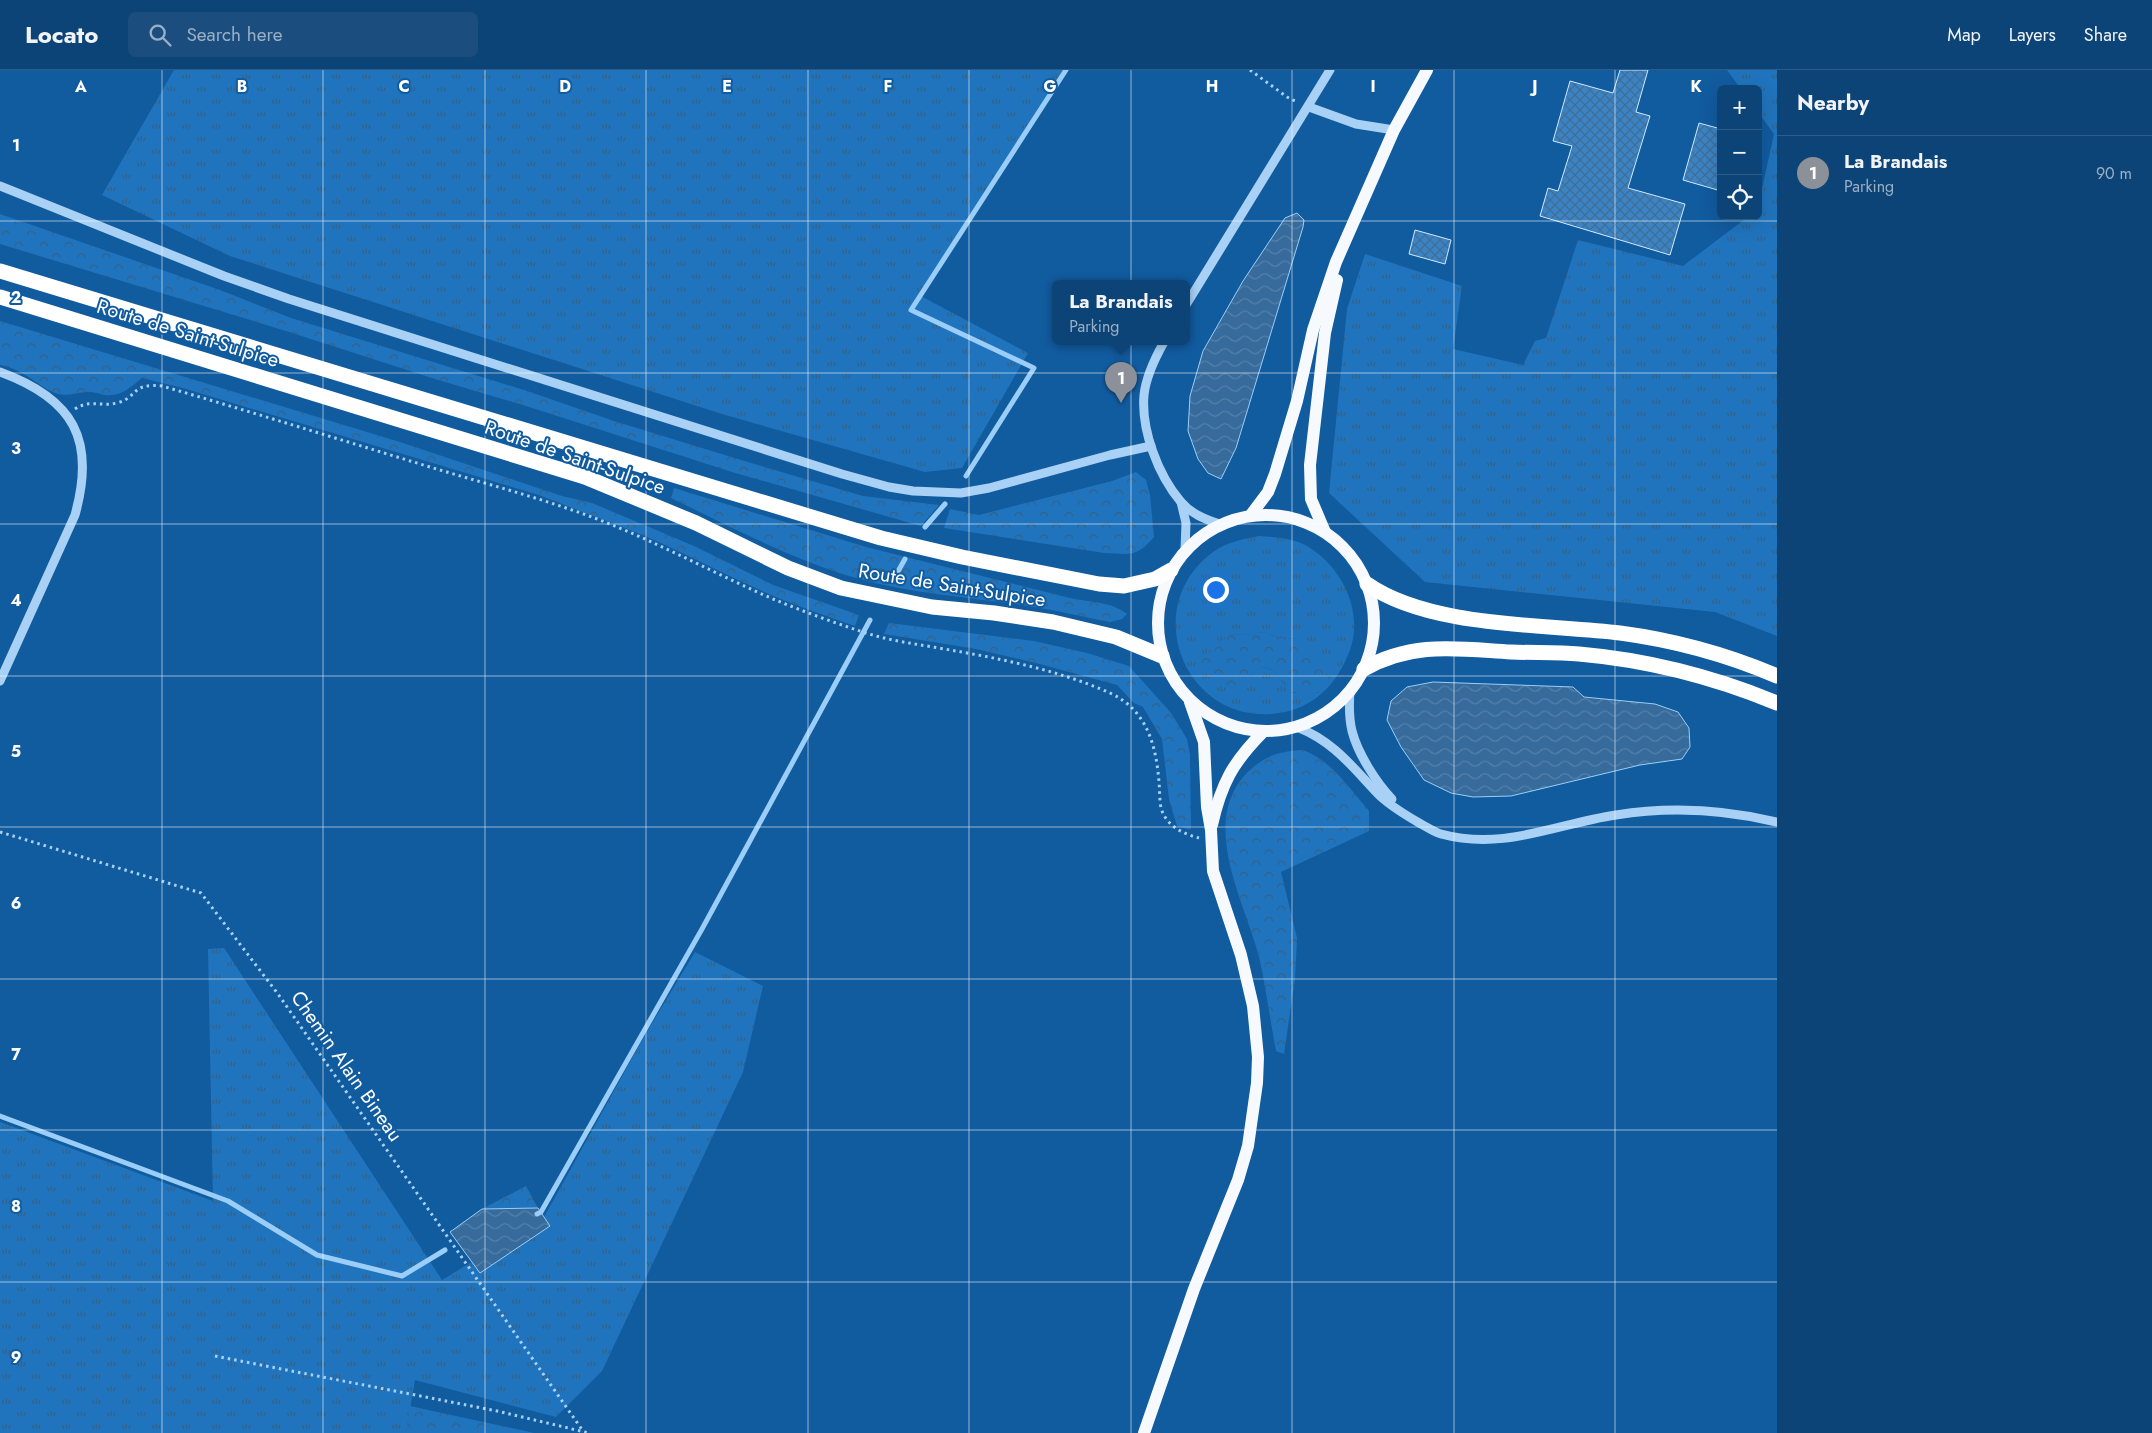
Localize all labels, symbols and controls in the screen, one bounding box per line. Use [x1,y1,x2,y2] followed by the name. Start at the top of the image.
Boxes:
[128,12,478,57] search box
[25,17,98,52] text: Locato
[146,21,174,49] icon: search
[186,21,283,48] text: Search here
[1947,22,1981,48] text: Map
[2009,22,2056,48] text: Layers
[2084,22,2127,48] text: Share
[74,75,87,98] text: A
[237,75,247,98] text: B
[398,75,410,98] text: C
[559,75,571,98] text: D
[722,75,732,98] text: E
[884,75,892,98] text: F
[1043,75,1057,98] text: G
[1206,75,1218,98] text: H
[1370,75,1376,98] text: I
[1529,75,1538,98] text: J
[1690,75,1702,98] text: K
[1717,85,1762,220] map controls
[1717,85,1762,130] button: +
[1797,88,1869,118] text: Nearby
[1717,130,1762,175] button: −
[12,134,20,157] text: 1
[1844,148,1947,175] text: La Brandais
[1809,162,1817,185] text: 1
[2096,162,2132,185] text: 90 m
[1717,175,1762,220] button: locate
[1844,175,1894,198] text: Parking
[1052,280,1190,345] popup
[11,286,21,309] text: 2
[1069,288,1173,315] text: La Brandais
[93,292,283,375] street label: Route de Saint-Sulpice
[1069,315,1119,338] text: Parking
[1105,362,1137,403] pin: 1
[481,413,669,502] street label: Route de Saint-Sulpice
[11,437,21,460] text: 3
[856,556,1048,615] street label: Route de Saint-Sulpice
[1203,577,1229,603] your location
[10,589,22,612] text: 4
[11,740,21,763] text: 5
[11,892,21,915] text: 6
[284,985,410,1148] street label: Chemin Alain Bineau
[11,1043,21,1066] text: 7
[11,1195,21,1218] text: 8
[11,1346,21,1369] text: 9

